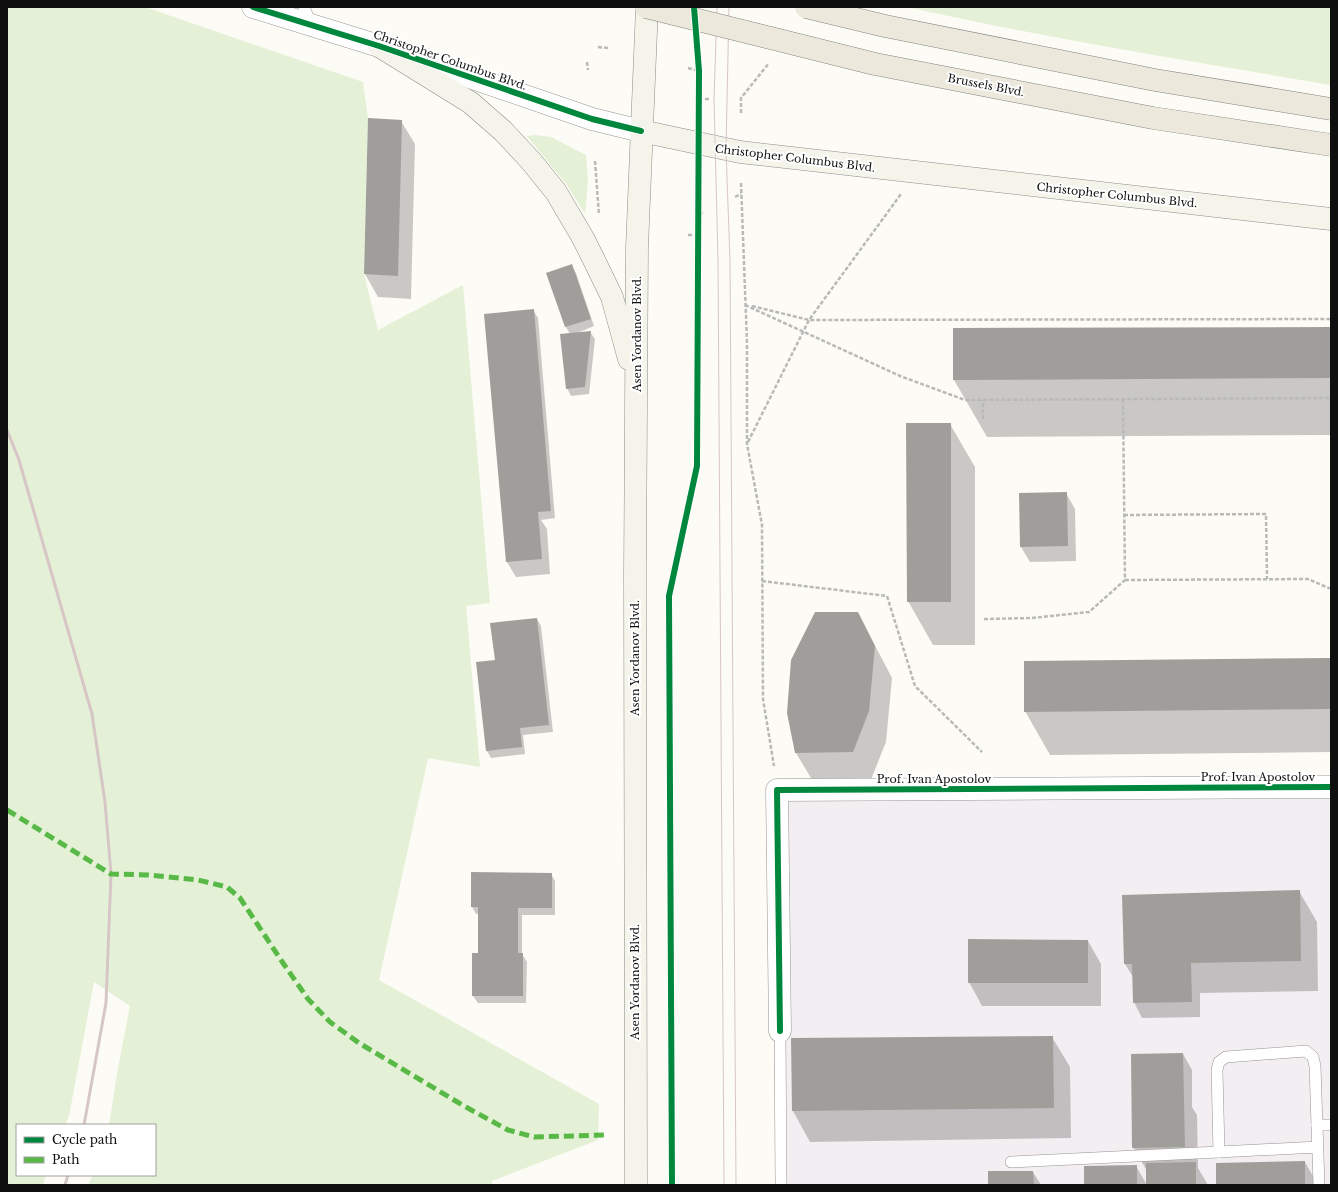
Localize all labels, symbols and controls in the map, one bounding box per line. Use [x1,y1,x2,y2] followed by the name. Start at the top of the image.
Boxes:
[371,27,529,93] street label: Christopher Columbus Blvd.
[946,71,1026,99] street label: Brussels Blvd.
[714,141,876,175] street label: Christopher Columbus Blvd.
[1036,180,1198,210] street label: Christopher Columbus Blvd.
[630,276,644,393] street label: Asen Yordanov Blvd.
[628,600,642,717] street label: Asen Yordanov Blvd.
[1201,770,1316,784] street label: Prof. Ivan Apostolov
[877,772,992,786] street label: Prof. Ivan Apostolov
[628,924,642,1041] street label: Asen Yordanov Blvd.
[16,1124,156,1176] legend
[52,1132,117,1147] text: Cycle path
[52,1152,80,1167] text: Path

